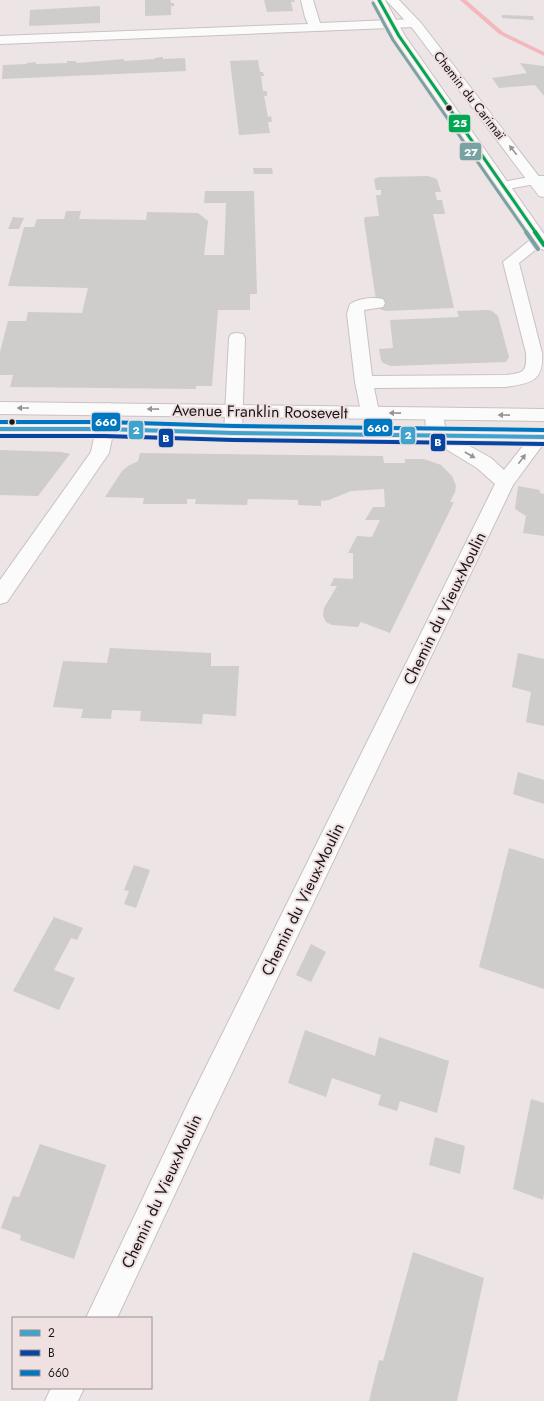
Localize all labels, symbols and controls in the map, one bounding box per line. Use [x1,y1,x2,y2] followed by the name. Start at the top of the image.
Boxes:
[429,47,511,144] street label: Chemin du Carimaï
[444,103,454,113] unlabelled marker
[448,114,471,133] line badge: 25
[453,115,467,131] text: 25
[459,142,482,161] line badge: 27
[464,144,478,160] text: 27
[509,145,517,155] one-way arrow
[172,398,348,425] street label: Avenue Franklin Roosevelt
[16,405,29,411] one-way arrow
[146,406,159,412] one-way arrow
[388,410,401,416] one-way arrow
[91,412,121,432] line badge: 660
[497,412,510,418] one-way arrow
[95,414,117,430] text: 660
[7,417,17,427] unlabelled marker
[363,418,393,437] line badge: 660
[128,420,144,440] line badge: 2
[367,420,389,436] text: 660
[132,422,140,438] text: 2
[400,426,416,445] line badge: 2
[404,427,412,443] text: 2
[158,428,174,448] line badge: B
[162,430,170,446] text: B
[430,433,446,452] line badge: B
[434,434,442,450] text: B
[465,452,476,459] one-way arrow
[518,454,526,465] one-way arrow
[397,528,492,689] street label: Chemin du Vieux-Moulin
[255,819,350,980] street label: Chemin du Vieux-Moulin
[116,1110,207,1272] street label: Chemin du Vieux-Moulin
[12,1317,152,1389] legend
[48,1324,55,1342] text: 2
[48,1344,55,1362] text: B
[48,1364,69,1382] text: 660

